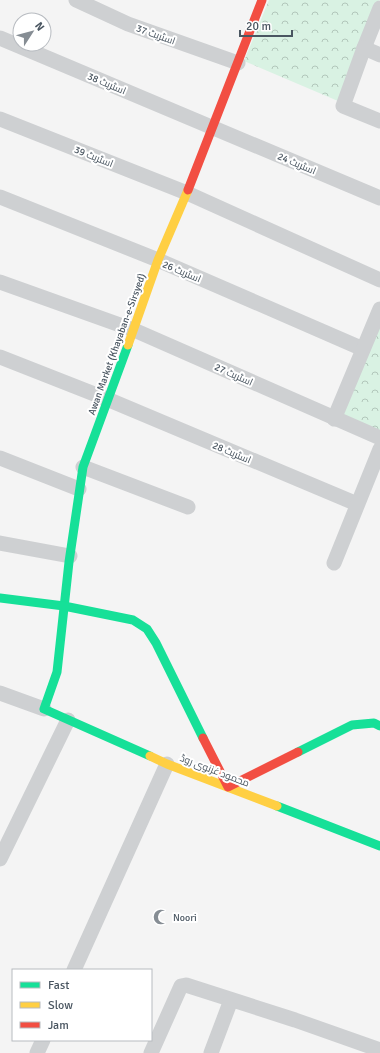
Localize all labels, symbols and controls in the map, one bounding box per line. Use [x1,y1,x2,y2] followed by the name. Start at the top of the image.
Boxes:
[12,12,52,52] north arrow
[240,12,292,38] scale bar
[32,19,47,33] text: N
[246,19,271,34] text: 20 m
[134,22,177,48] street label: اسٹریٹ 37
[86,70,128,97] street label: اسٹریٹ 38
[72,144,115,170] street label: اسٹریٹ 39
[276,150,318,177] street label: اسٹریٹ 24
[161,258,203,285] street label: اسٹریٹ 26
[86,272,148,417] street label: Awan Market (Khayaban-e-Sirsyed)
[213,361,255,389] street label: اسٹریٹ 27
[211,439,253,466] street label: اسٹریٹ 28
[178,752,251,790] street label: محمود غزنوی روڈ
[152,908,170,926] mosque icon: Noori
[173,912,197,924] place label: Noori
[12,969,152,1041] legend
[48,978,69,993] text: Fast
[48,998,73,1013] text: Slow
[48,1018,69,1033] text: Jam

